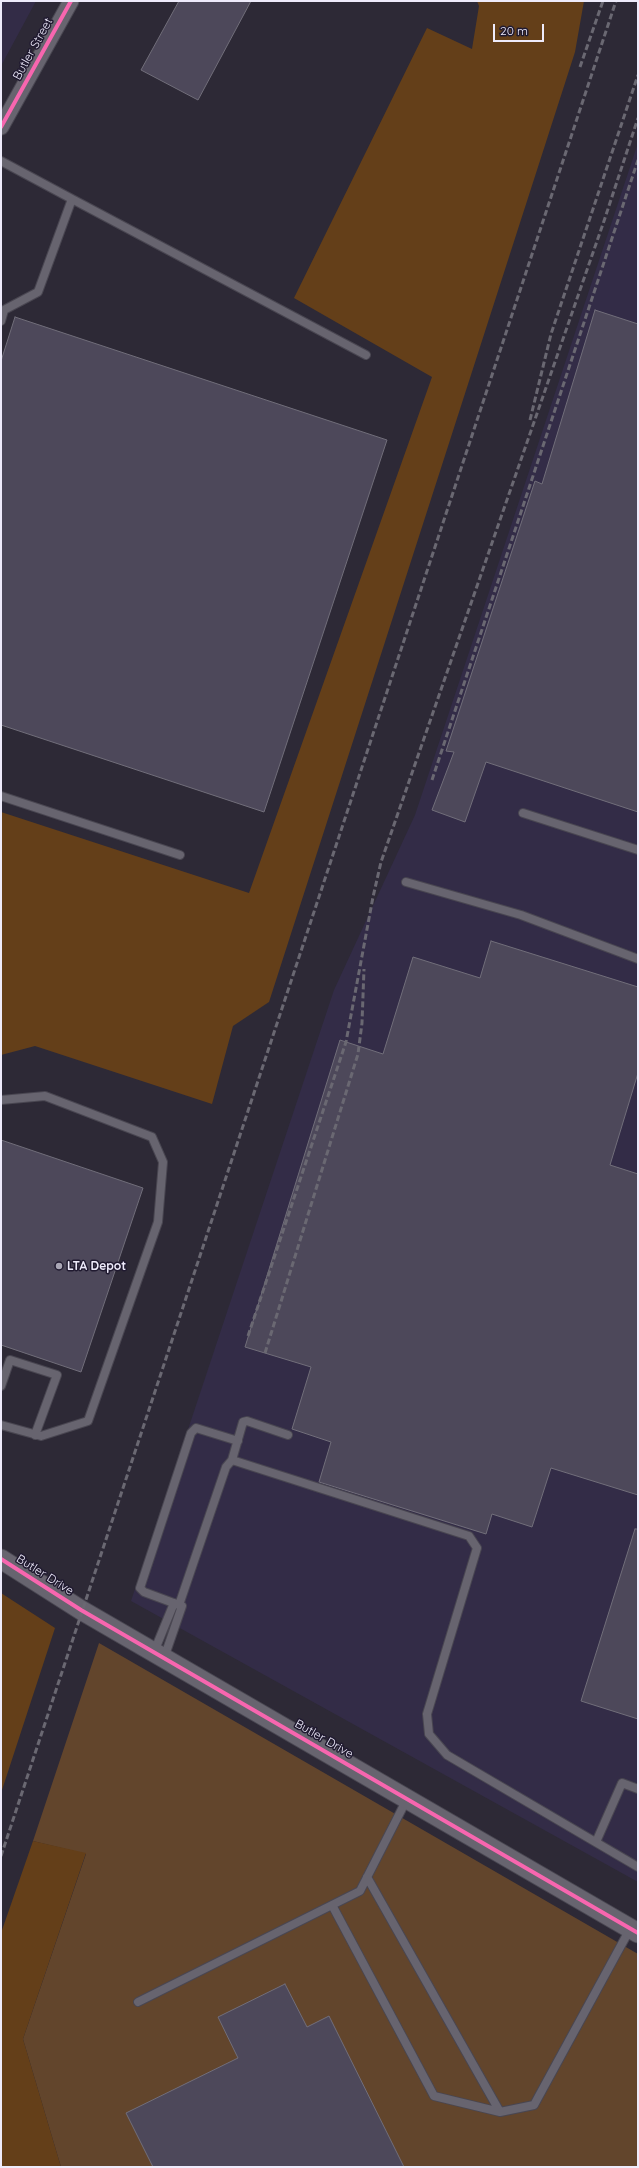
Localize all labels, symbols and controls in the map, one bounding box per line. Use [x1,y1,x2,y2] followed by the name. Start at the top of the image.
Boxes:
[10,15,56,83] street label: Butler Street
[495,16,546,42] scale bar
[500,23,528,38] text: 20 m
[67,1259,126,1273] place label: LTA Depot
[54,1261,64,1271] marker: LTA Depot
[14,1552,76,1598] street label: Butler Drive
[292,1717,356,1761] street label: Butler Drive

